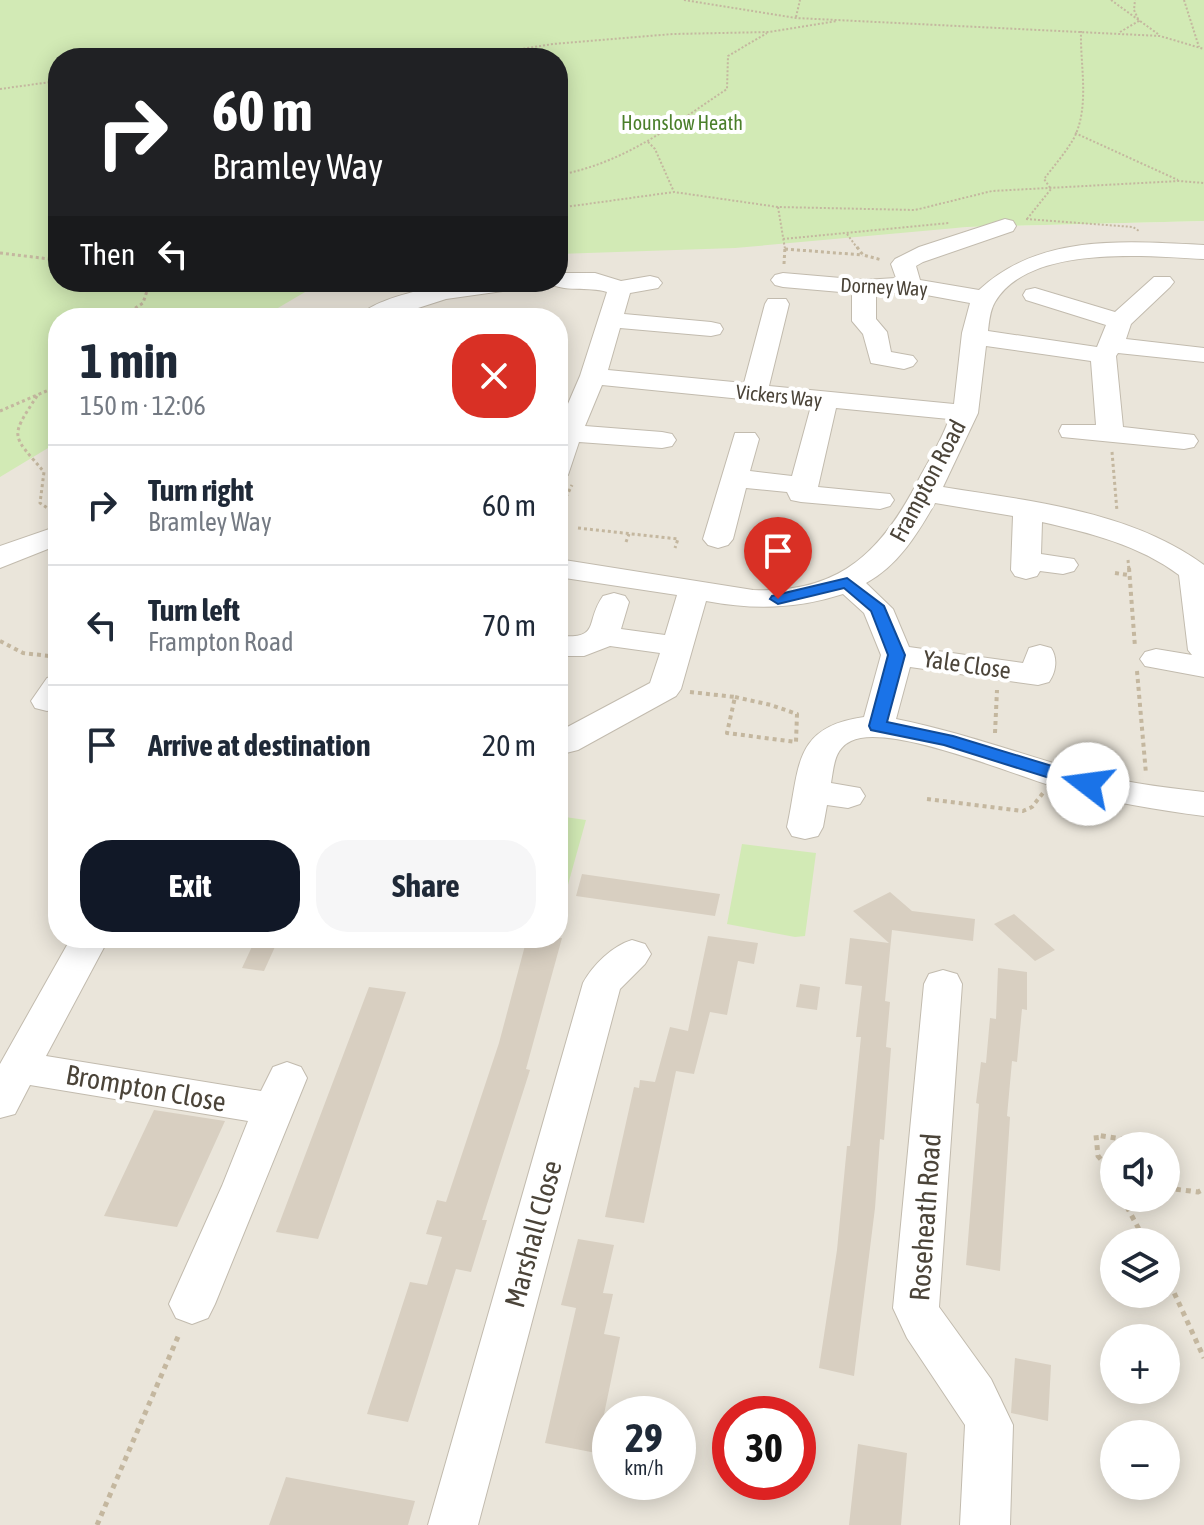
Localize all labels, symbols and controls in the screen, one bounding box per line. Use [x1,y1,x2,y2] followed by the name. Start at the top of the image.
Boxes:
[212,79,313,143] text: 60 m
[80,80,184,184] icon: right
[621,111,743,134] park label: Hounslow Heath
[212,145,383,187] text: Bramley Way
[151,232,195,276] icon: left
[80,237,135,271] text: Then
[840,273,928,300] street label: Dorney Way
[80,333,178,388] text: 1 min
[452,334,536,418] button: close
[735,380,823,411] street label: Vickers Way
[80,391,206,421] text: 150 m · 12:06
[884,415,971,546] street label: Frampton Road
[148,473,254,507] text: Turn right
[80,483,124,527] icon: right
[482,488,536,522] text: 60 m
[148,507,272,537] text: Bramley Way
[744,517,812,599] pin
[756,529,800,573] icon: arrive
[148,593,240,627] text: Turn left
[80,603,124,647] icon: left
[482,608,536,642] text: 70 m
[148,627,294,657] text: Frampton Road
[921,645,1013,684] street label: Yale Close
[80,723,124,767] icon: arrive
[148,728,370,762] text: Arrive at destination
[482,728,536,762] text: 20 m
[1046,742,1130,826] position arrow
[80,840,300,932] button: Exit
[316,840,536,932] button: Share
[63,1058,229,1118] street label: Brompton Close
[903,1132,947,1302] street label: Roseheath Road
[1100,1132,1180,1500] map controls
[1100,1132,1180,1212] button: sound
[498,1157,568,1311] street label: Marshall Close
[1100,1228,1180,1308] button: layers
[1100,1324,1180,1404] button: +
[712,1396,816,1500] speed limit sign: 30
[625,1415,663,1460] text: 29
[1100,1420,1180,1500] button: −
[624,1456,664,1479] text: km/h

